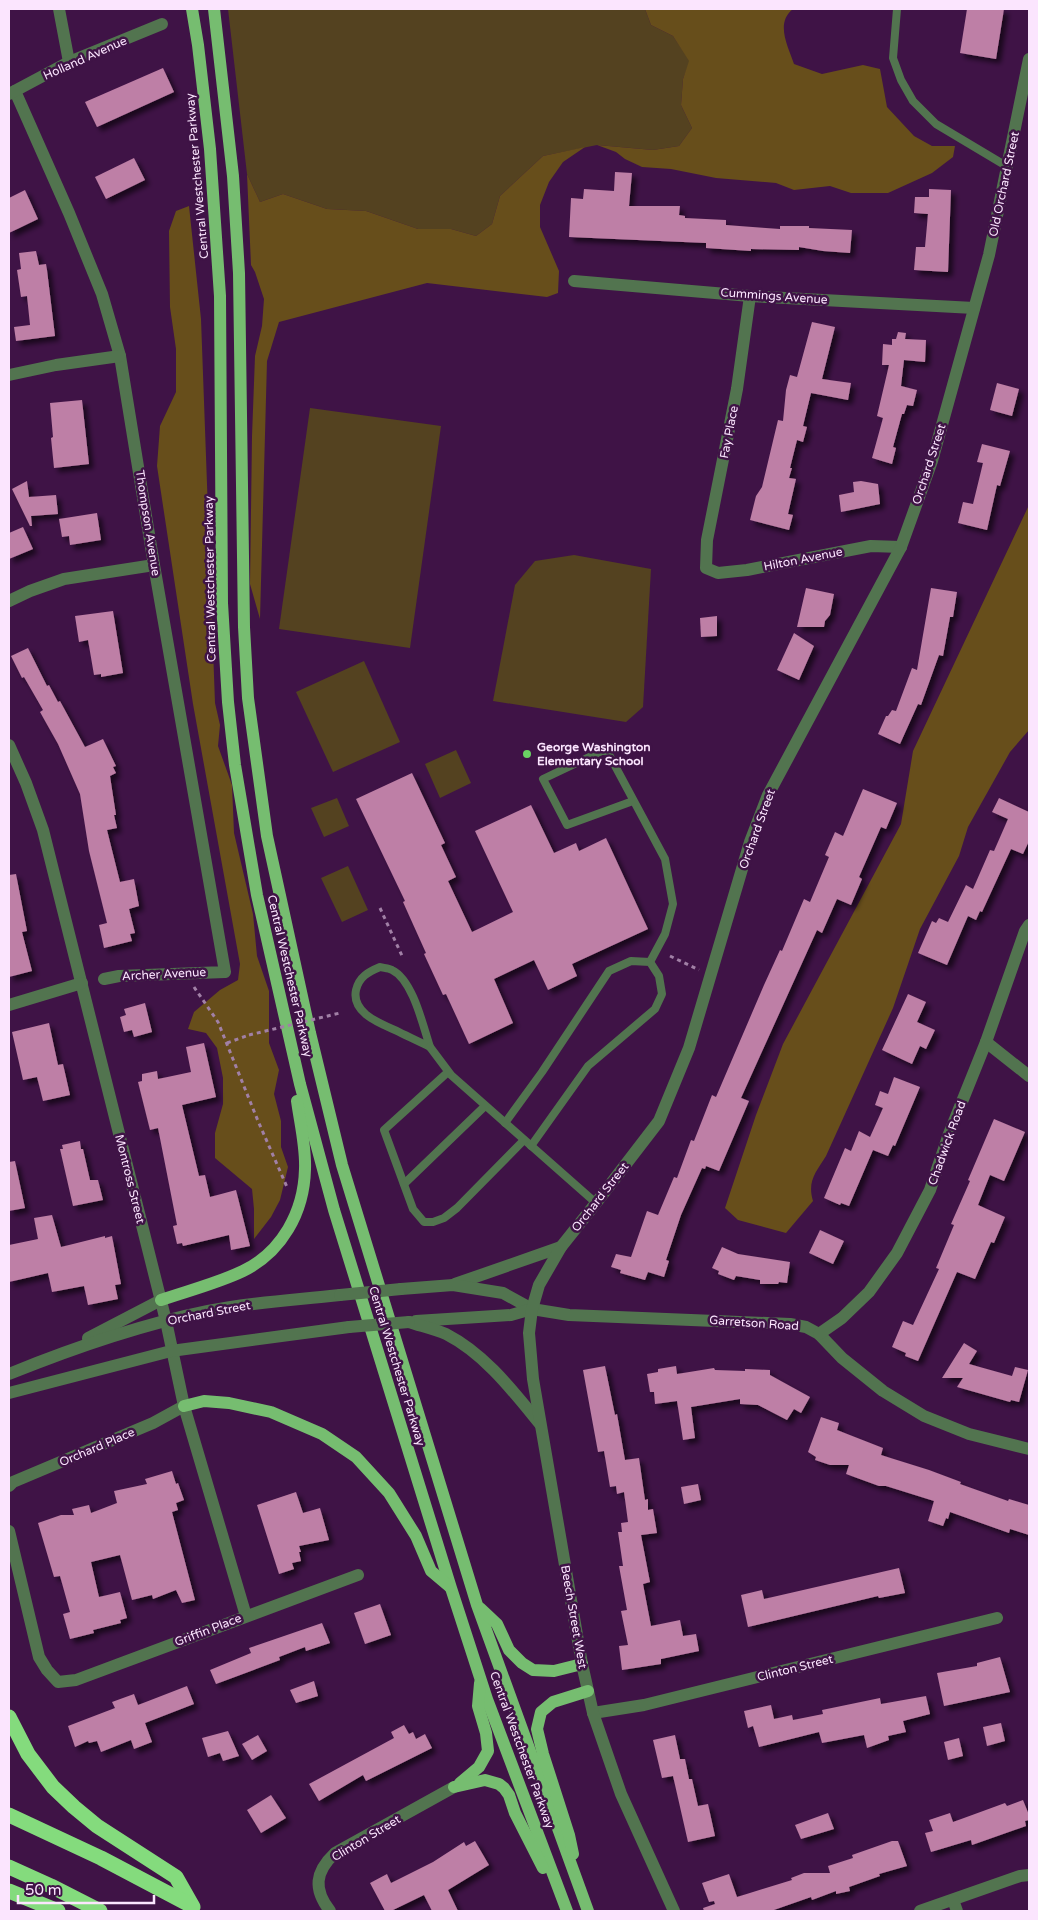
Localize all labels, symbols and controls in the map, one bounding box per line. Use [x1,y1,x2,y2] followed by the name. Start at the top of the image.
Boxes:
[41,33,129,83] street label: Holland Avenue
[183,92,211,259] street label: Central Westchester Parkway
[986,130,1022,238] street label: Old Orchard Street
[720,285,828,307] street label: Cummings Avenue
[717,404,741,460] street label: Fay Place
[909,422,949,506] street label: Orchard Street
[133,469,163,577] street label: Thompson Avenue
[202,495,218,662] street label: Central Westchester Parkway
[762,544,844,574] street label: Hilton Avenue
[537,740,651,769] place label: George Washington Elementary School
[521,748,533,760] marker: George Washington Elementary School
[736,787,778,871] street label: Orchard Street
[264,894,316,1059] street label: Central Westchester Parkway
[121,965,207,983] street label: Archer Avenue
[925,1099,969,1187] street label: Chadwick Road
[112,1133,148,1225] street label: Montross Street
[569,1159,632,1234] street label: Orchard Street
[366,1285,428,1448] street label: Central Westchester Parkway
[166,1298,252,1328] street label: Orchard Street
[709,1313,799,1333] street label: Garretson Road
[57,1425,137,1469] street label: Orchard Place
[558,1564,590,1670] street label: Beech Street West
[173,1611,244,1649] street label: Griffin Place
[755,1652,835,1684] street label: Clinton Street
[487,1670,557,1831] street label: Central Westchester Parkway
[329,1812,403,1864] street label: Clinton Street
[18,1872,154,1904] scale bar
[25,1881,62,1899] text: 50 m

